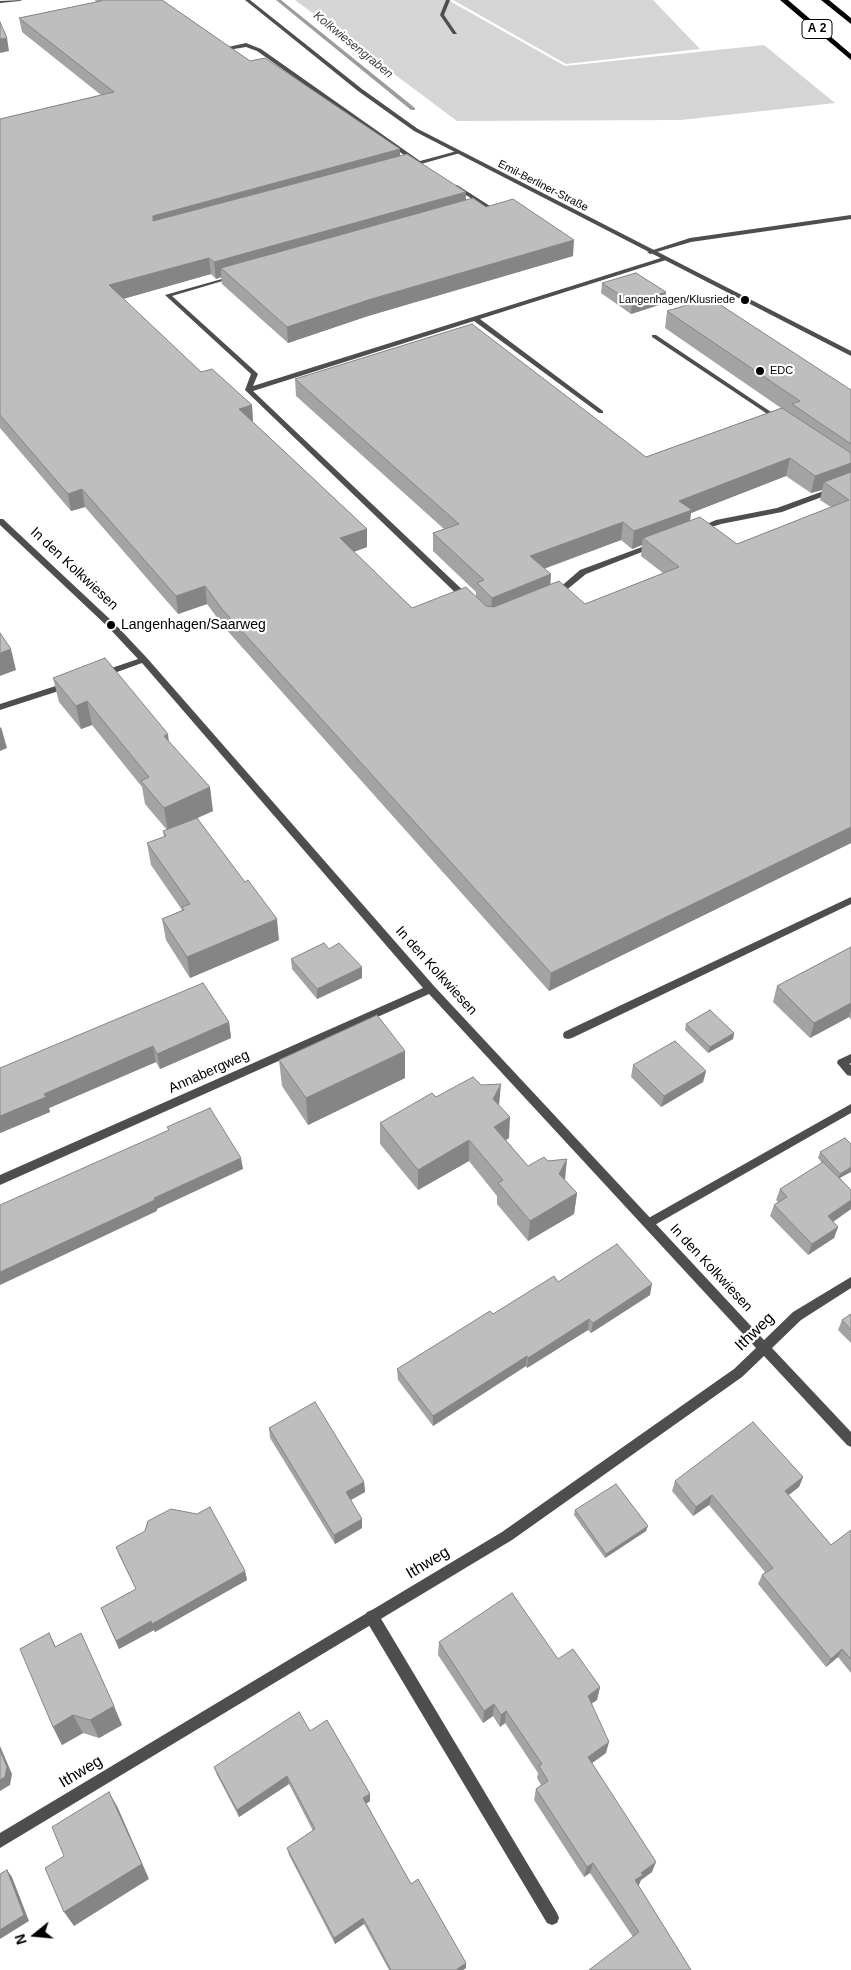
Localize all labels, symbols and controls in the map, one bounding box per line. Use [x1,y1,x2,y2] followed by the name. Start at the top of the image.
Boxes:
[310,9,396,81] water label: Kolkwiesengraben
[802,20,832,38] road number: A 2
[496,158,590,214] street label: Emil-Berliner-Straße
[619,293,735,307] place label: Langenhagen/Klusriede
[739,294,751,306] marker: Langenhagen/Klusriede
[770,364,793,378] place label: EDC
[754,365,766,377] marker: EDC
[27,524,121,614] street label: In den Kolkwiesen
[121,617,266,633] place label: Langenhagen/Saarweg
[105,619,117,631] marker: Langenhagen/Saarweg
[392,923,480,1019] street label: In den Kolkwiesen
[166,1047,252,1097] street label: Annabergweg
[666,1221,756,1315] street label: In den Kolkwiesen
[731,1309,779,1355] street label: Ithweg
[403,1543,453,1583] street label: Ithweg
[56,1752,106,1792] street label: Ithweg
[10,1910,60,1960] north arrow
[12,1932,30,1947] text: N

